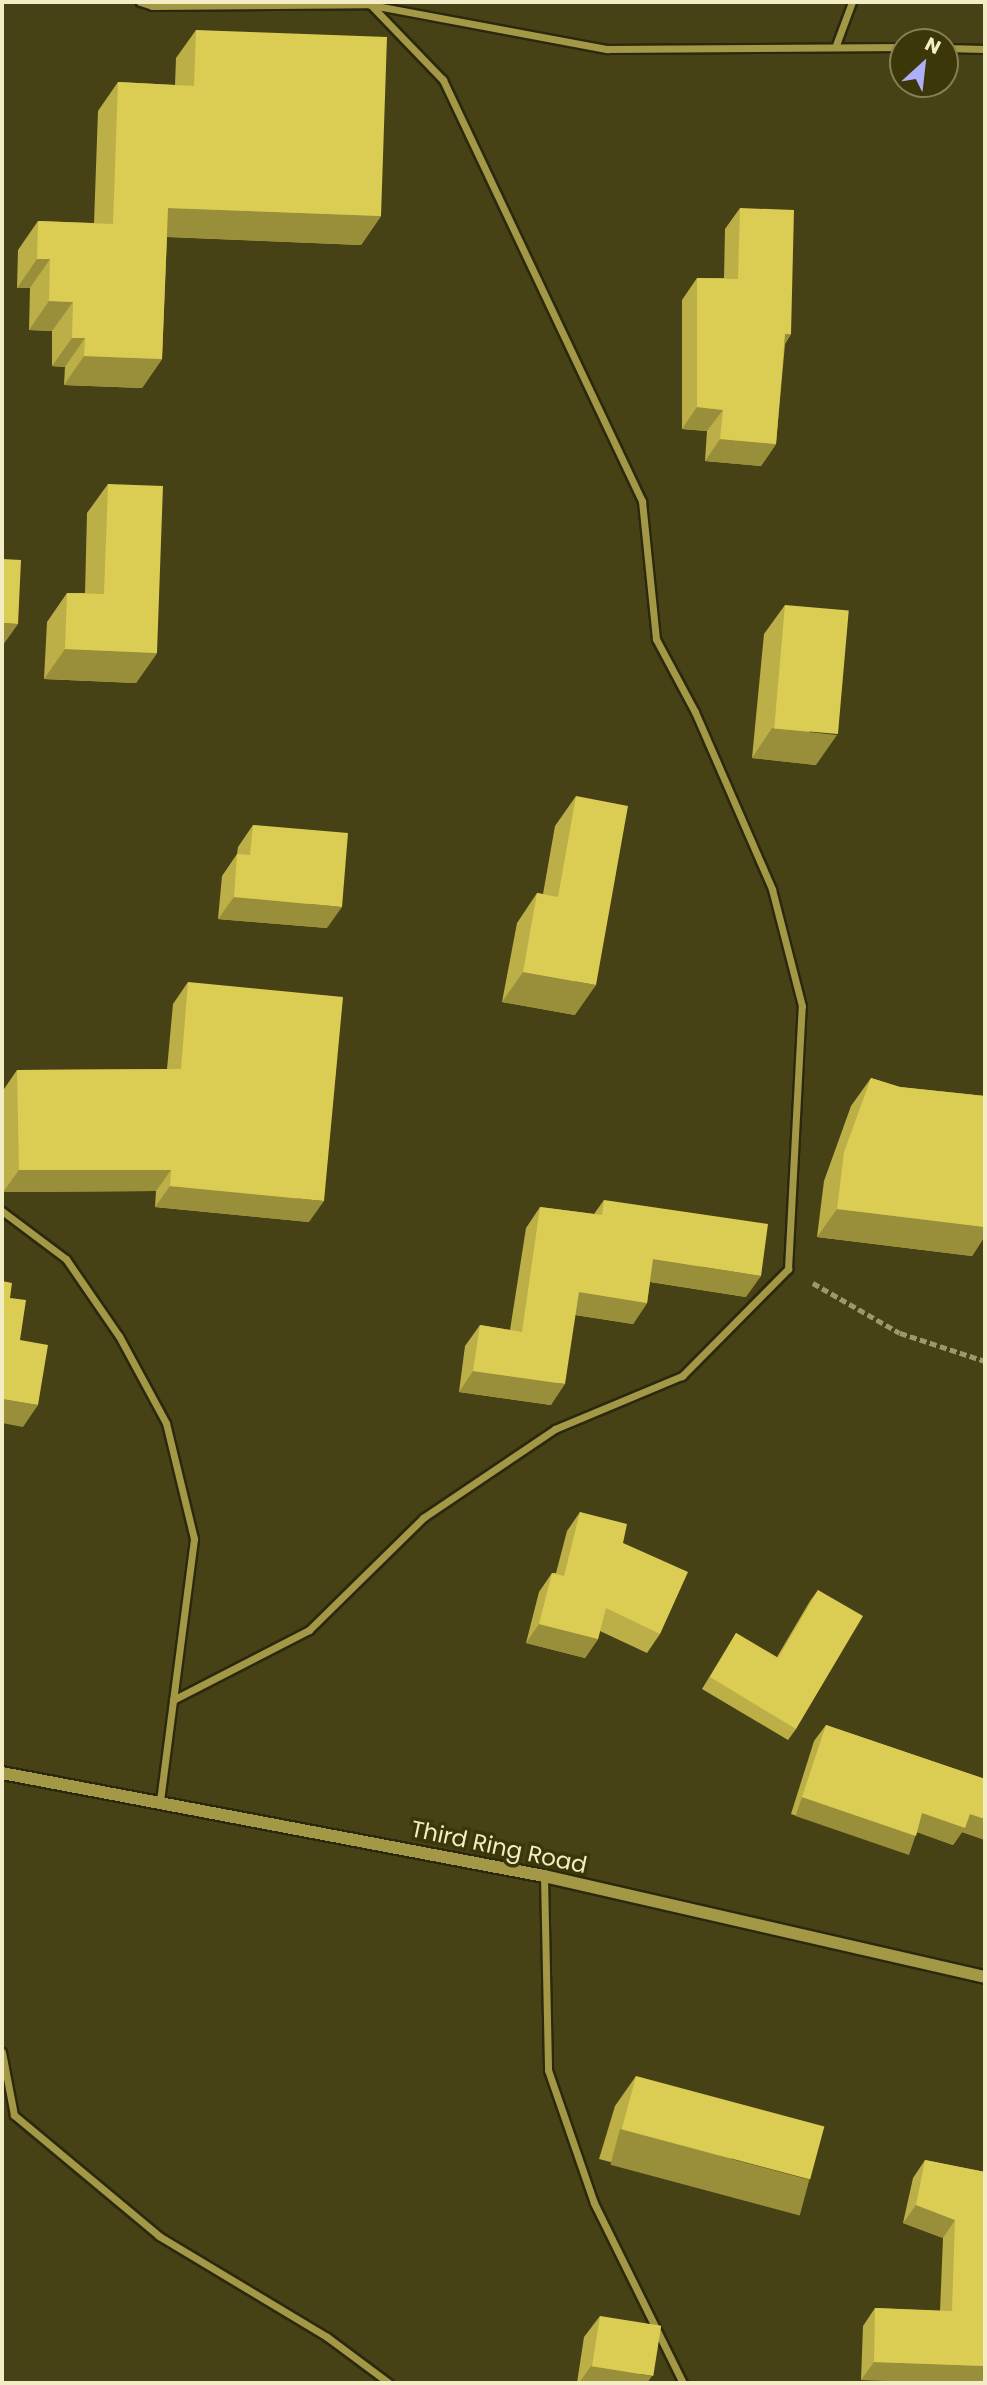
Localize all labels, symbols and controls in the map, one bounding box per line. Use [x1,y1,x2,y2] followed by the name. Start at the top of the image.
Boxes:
[889,28,959,98] north arrow
[920,30,945,61] text: N
[409,1815,589,1879] street label: Third Ring Road

